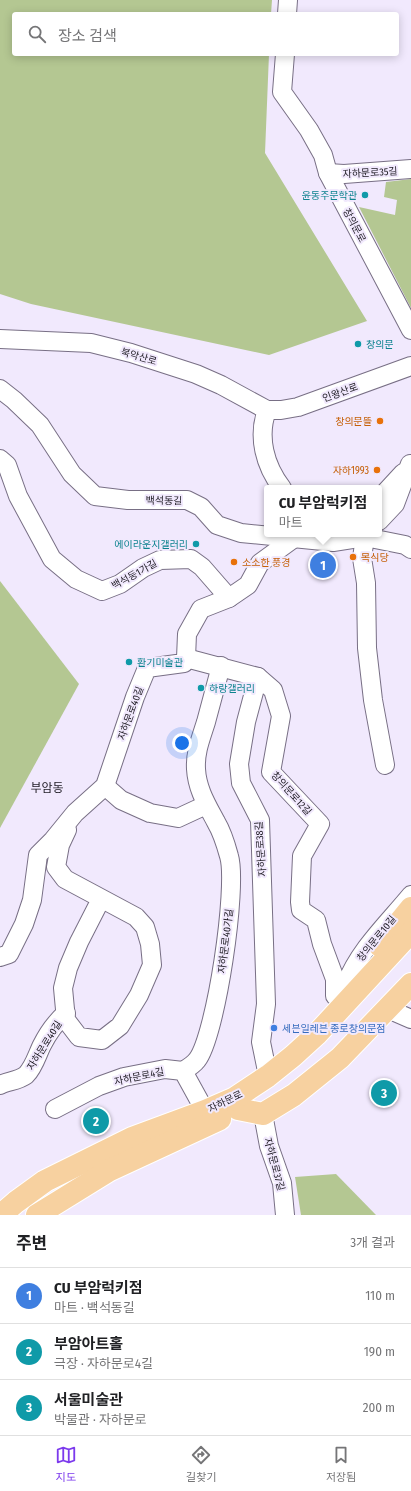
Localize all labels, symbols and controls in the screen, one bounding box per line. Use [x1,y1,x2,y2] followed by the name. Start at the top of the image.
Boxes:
[12,12,399,56] search box
[26,23,48,45] icon: search
[58,27,117,45] text: 장소 검색
[342,166,398,180] street label: 자하문로35길
[302,190,358,202] place label: 윤동주문학관
[360,190,370,200] marker: 윤동주문학관
[340,206,368,245] street label: 창의문로
[353,339,363,349] marker: 창의문
[366,339,394,351] place label: 창의문
[119,346,158,368] street label: 북악산로
[321,381,360,405] street label: 인왕산로
[335,416,372,428] place label: 창의문뜰
[375,416,385,426] marker: 창의문뜰
[333,465,369,477] place label: 자하1993
[372,465,382,475] marker: 자하1993
[264,485,382,537] popup
[279,494,367,512] text: CU 부암럭키점
[145,495,182,507] street label: 백석동길
[279,515,303,530] text: 마트
[114,539,188,551] place label: 에이라운지갤러리
[191,539,201,549] marker: 에이라운지갤러리
[310,550,336,580] pin: 1
[348,552,358,562] marker: 목식당
[361,552,389,564] place label: 목식당
[229,557,239,567] marker: 소소한 풍경
[242,557,290,569] place label: 소소한 풍경
[110,558,159,592] street label: 백석동1가길
[124,657,134,667] marker: 환기미술관
[137,657,184,669] place label: 환기미술관
[196,683,206,693] marker: 하랑갤러리
[209,683,255,695] place label: 하랑갤러리
[116,685,146,742] street label: 자하문로40길
[172,733,192,753] your location
[269,769,314,818] street label: 창의문로12길
[30,781,64,795] district label: 부암동
[253,821,269,877] street label: 자하문로38길
[216,908,236,974] street label: 자하문로40가길
[355,913,399,964] street label: 창의문로10길
[25,1019,65,1072] street label: 자하문로40길
[269,1023,279,1033] marker: 세븐일레븐 종로창의문점
[282,1023,386,1035] place label: 세븐일레븐 종로창의문점
[113,1066,165,1088] street label: 자하문로4길
[371,1078,397,1108] pin: 3
[206,1088,245,1115] street label: 자하문로
[83,1106,109,1136] pin: 2
[261,1136,287,1192] street label: 자하문로37길
[16,1233,47,1254] text: 주변
[350,1235,395,1250] text: 3개 결과
[54,1279,143,1297] text: CU 부암럭키점
[26,1288,32,1303] text: 1
[365,1288,395,1303] text: 110 m
[54,1300,135,1315] text: 마트 · 백석동길
[54,1335,123,1353] text: 부암아트홀
[26,1344,32,1359] text: 2
[364,1344,395,1359] text: 190 m
[54,1356,153,1371] text: 극장 · 자하문로4길
[54,1391,123,1409] text: 서울미술관
[26,1400,32,1415] text: 3
[363,1400,395,1415] text: 200 m
[54,1412,147,1427] text: 박물관 · 자하문로
[55,1444,77,1484] tab: 지도
[186,1444,216,1484] tab: 길찾기
[326,1444,356,1484] tab: 저장됨

